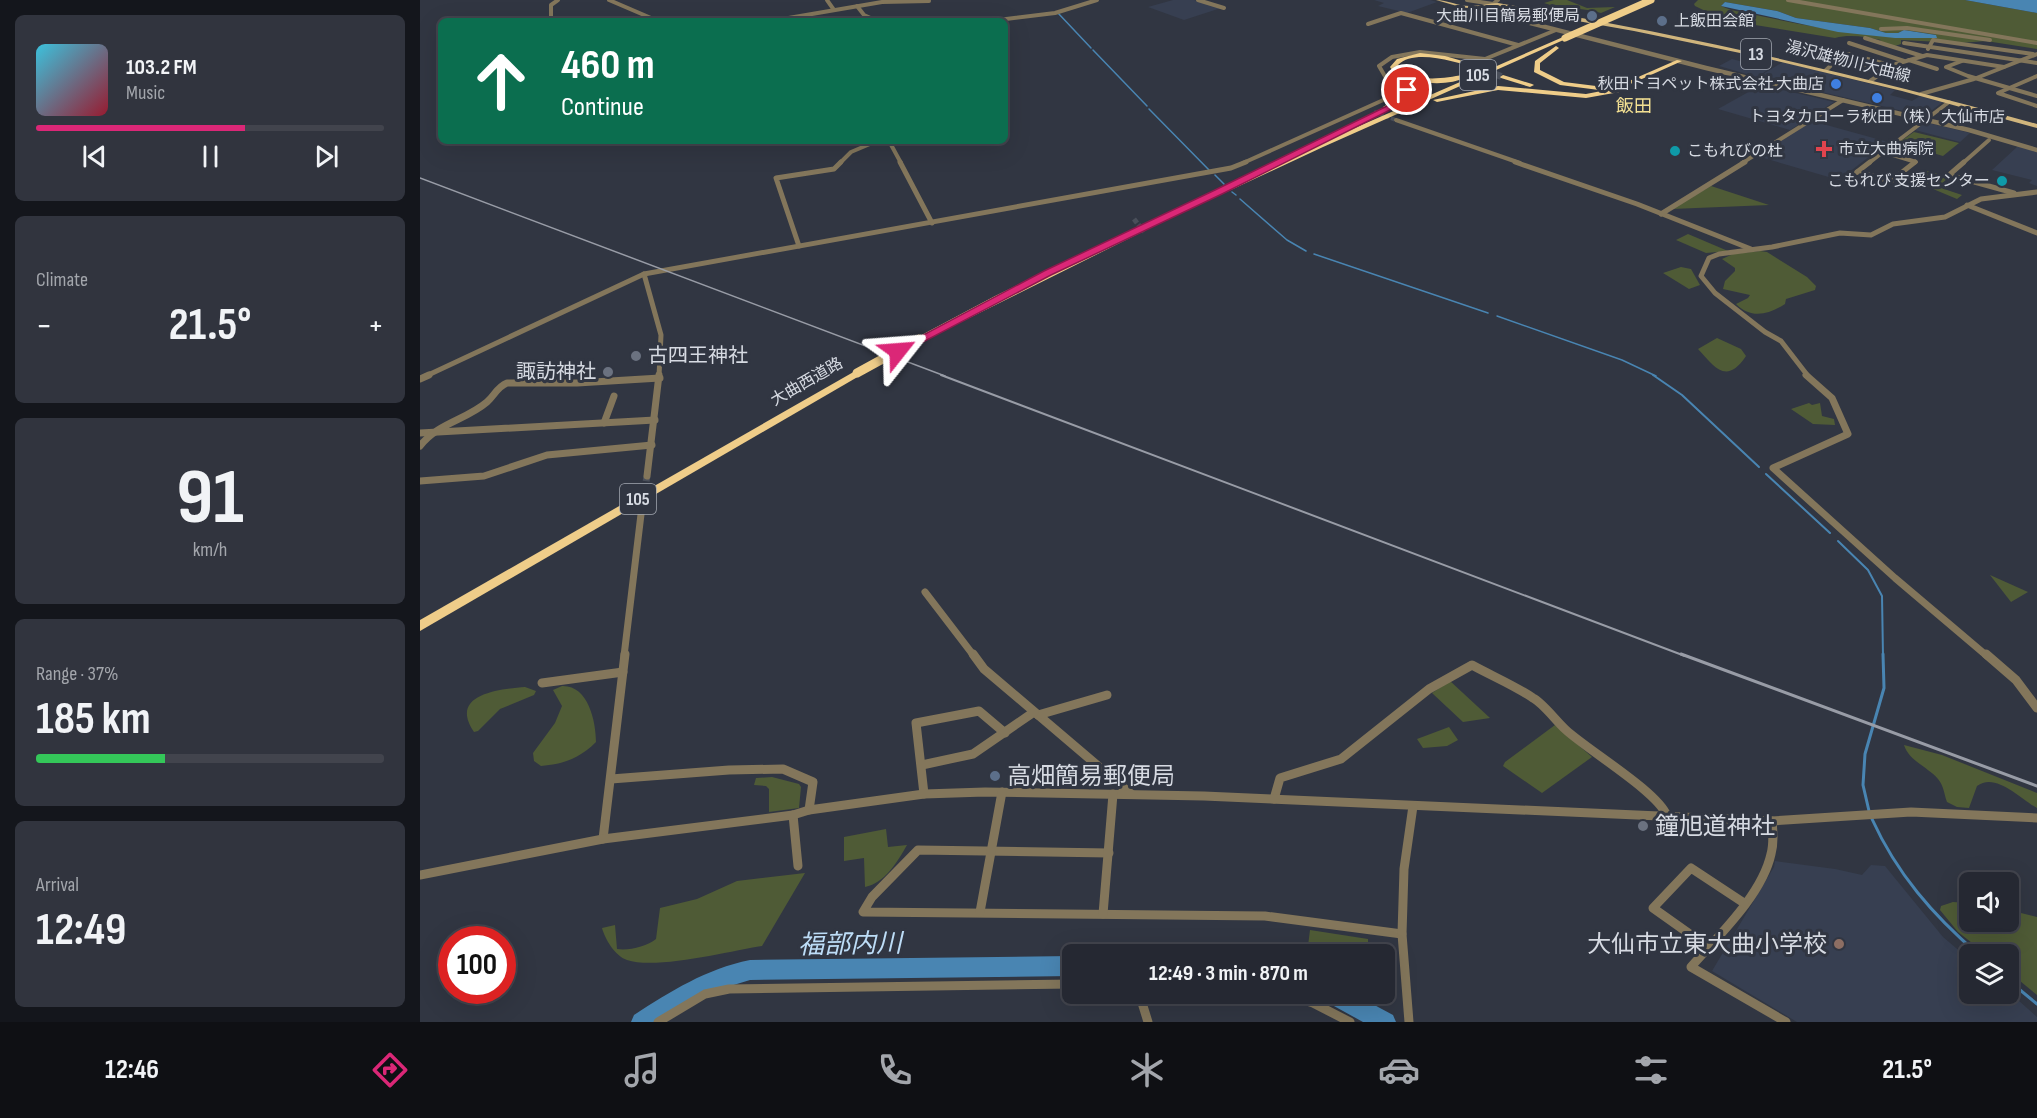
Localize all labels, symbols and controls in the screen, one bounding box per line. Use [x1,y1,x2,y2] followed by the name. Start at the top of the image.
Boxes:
[1436,7,1580,26] place label: 大曲川目簡易郵便局
[1585,9,1599,23] marker: 大曲川目簡易郵便局
[1674,12,1754,31] place label: 上飯田会館
[1655,14,1669,28] marker: 上飯田会館
[1784,37,1912,87] street label: 湯沢雄物川大曲線
[1741,39,1771,69] road number: 13
[561,40,655,91] text: 460 m
[462,42,540,120] icon: ahead
[126,54,197,81] text: 103.2 FM
[1460,60,1496,90] road number: 105
[1381,64,1432,115] pin
[1390,73,1423,106] icon: arrive
[1597,75,1824,94] place label: 秋田トヨペット株式会社 大曲店
[1829,77,1843,91] marker: 秋田トヨペット株式会社 大曲店
[126,81,165,105] text: Music
[561,91,644,123] text: Continue
[1870,91,1884,105] marker: トヨタカローラ秋田（株）大仙市店
[1616,96,1652,117] district label: 飯田
[1749,108,2005,127] place label: トヨタカローラ秋田（株）大仙市店
[78,140,111,173] icon: previous
[194,140,227,173] icon: pause
[310,140,343,173] icon: next
[1815,140,1833,158] marker: 市立大曲病院
[1838,140,1934,159] place label: 市立大曲病院
[1687,142,1783,161] place label: こもれびの杜
[1668,144,1682,158] marker: こもれびの杜
[1827,172,1990,191] place label: こもれび 支援センター
[1995,174,2009,188] marker: こもれび 支援センター
[36,268,88,292] text: Climate
[169,298,251,353] text: 21.5°
[36,306,52,346] text: −
[368,306,384,346] text: +
[866,319,930,383] position arrow
[648,344,748,368] place label: 古四王神社
[629,349,643,363] marker: 古四王神社
[768,354,846,410] street label: 大曲西道路
[516,360,596,384] place label: 諏訪神社
[601,365,615,379] marker: 諏訪神社
[176,452,244,545] text: 91
[620,484,656,514] road number: 105
[193,538,227,562] text: km/h
[36,662,118,686] text: Range · 37%
[36,692,151,747] text: 185 km
[1007,762,1175,791] place label: 高畑簡易郵便局
[988,769,1002,783] marker: 高畑簡易郵便局
[1655,812,1775,841] place label: 鐘旭道神社
[1636,819,1650,833] marker: 鐘旭道神社
[1959,872,2019,1004] map controls
[1959,872,2019,932] button: sound
[36,873,79,897] text: Arrival
[36,903,126,958] text: 12:49
[438,926,516,1004] speed limit sign: 100
[798,929,905,961] water label: 福部内川
[1587,930,1827,959] place label: 大仙市立東大曲小学校
[1832,937,1846,951] marker: 大仙市立東大曲小学校
[1959,944,2019,1004] button: layers
[1149,960,1308,987] text: 12:49 · 3 min · 870 m
[369,1049,411,1091] icon: directions
[621,1049,663,1091] icon: music
[874,1049,916,1091] icon: phone
[1126,1049,1168,1091] icon: climate
[1378,1049,1420,1091] icon: car
[1630,1049,1672,1091] icon: filters
[105,1054,159,1086] text: 12:46
[1882,1054,1932,1086] text: 21.5°

